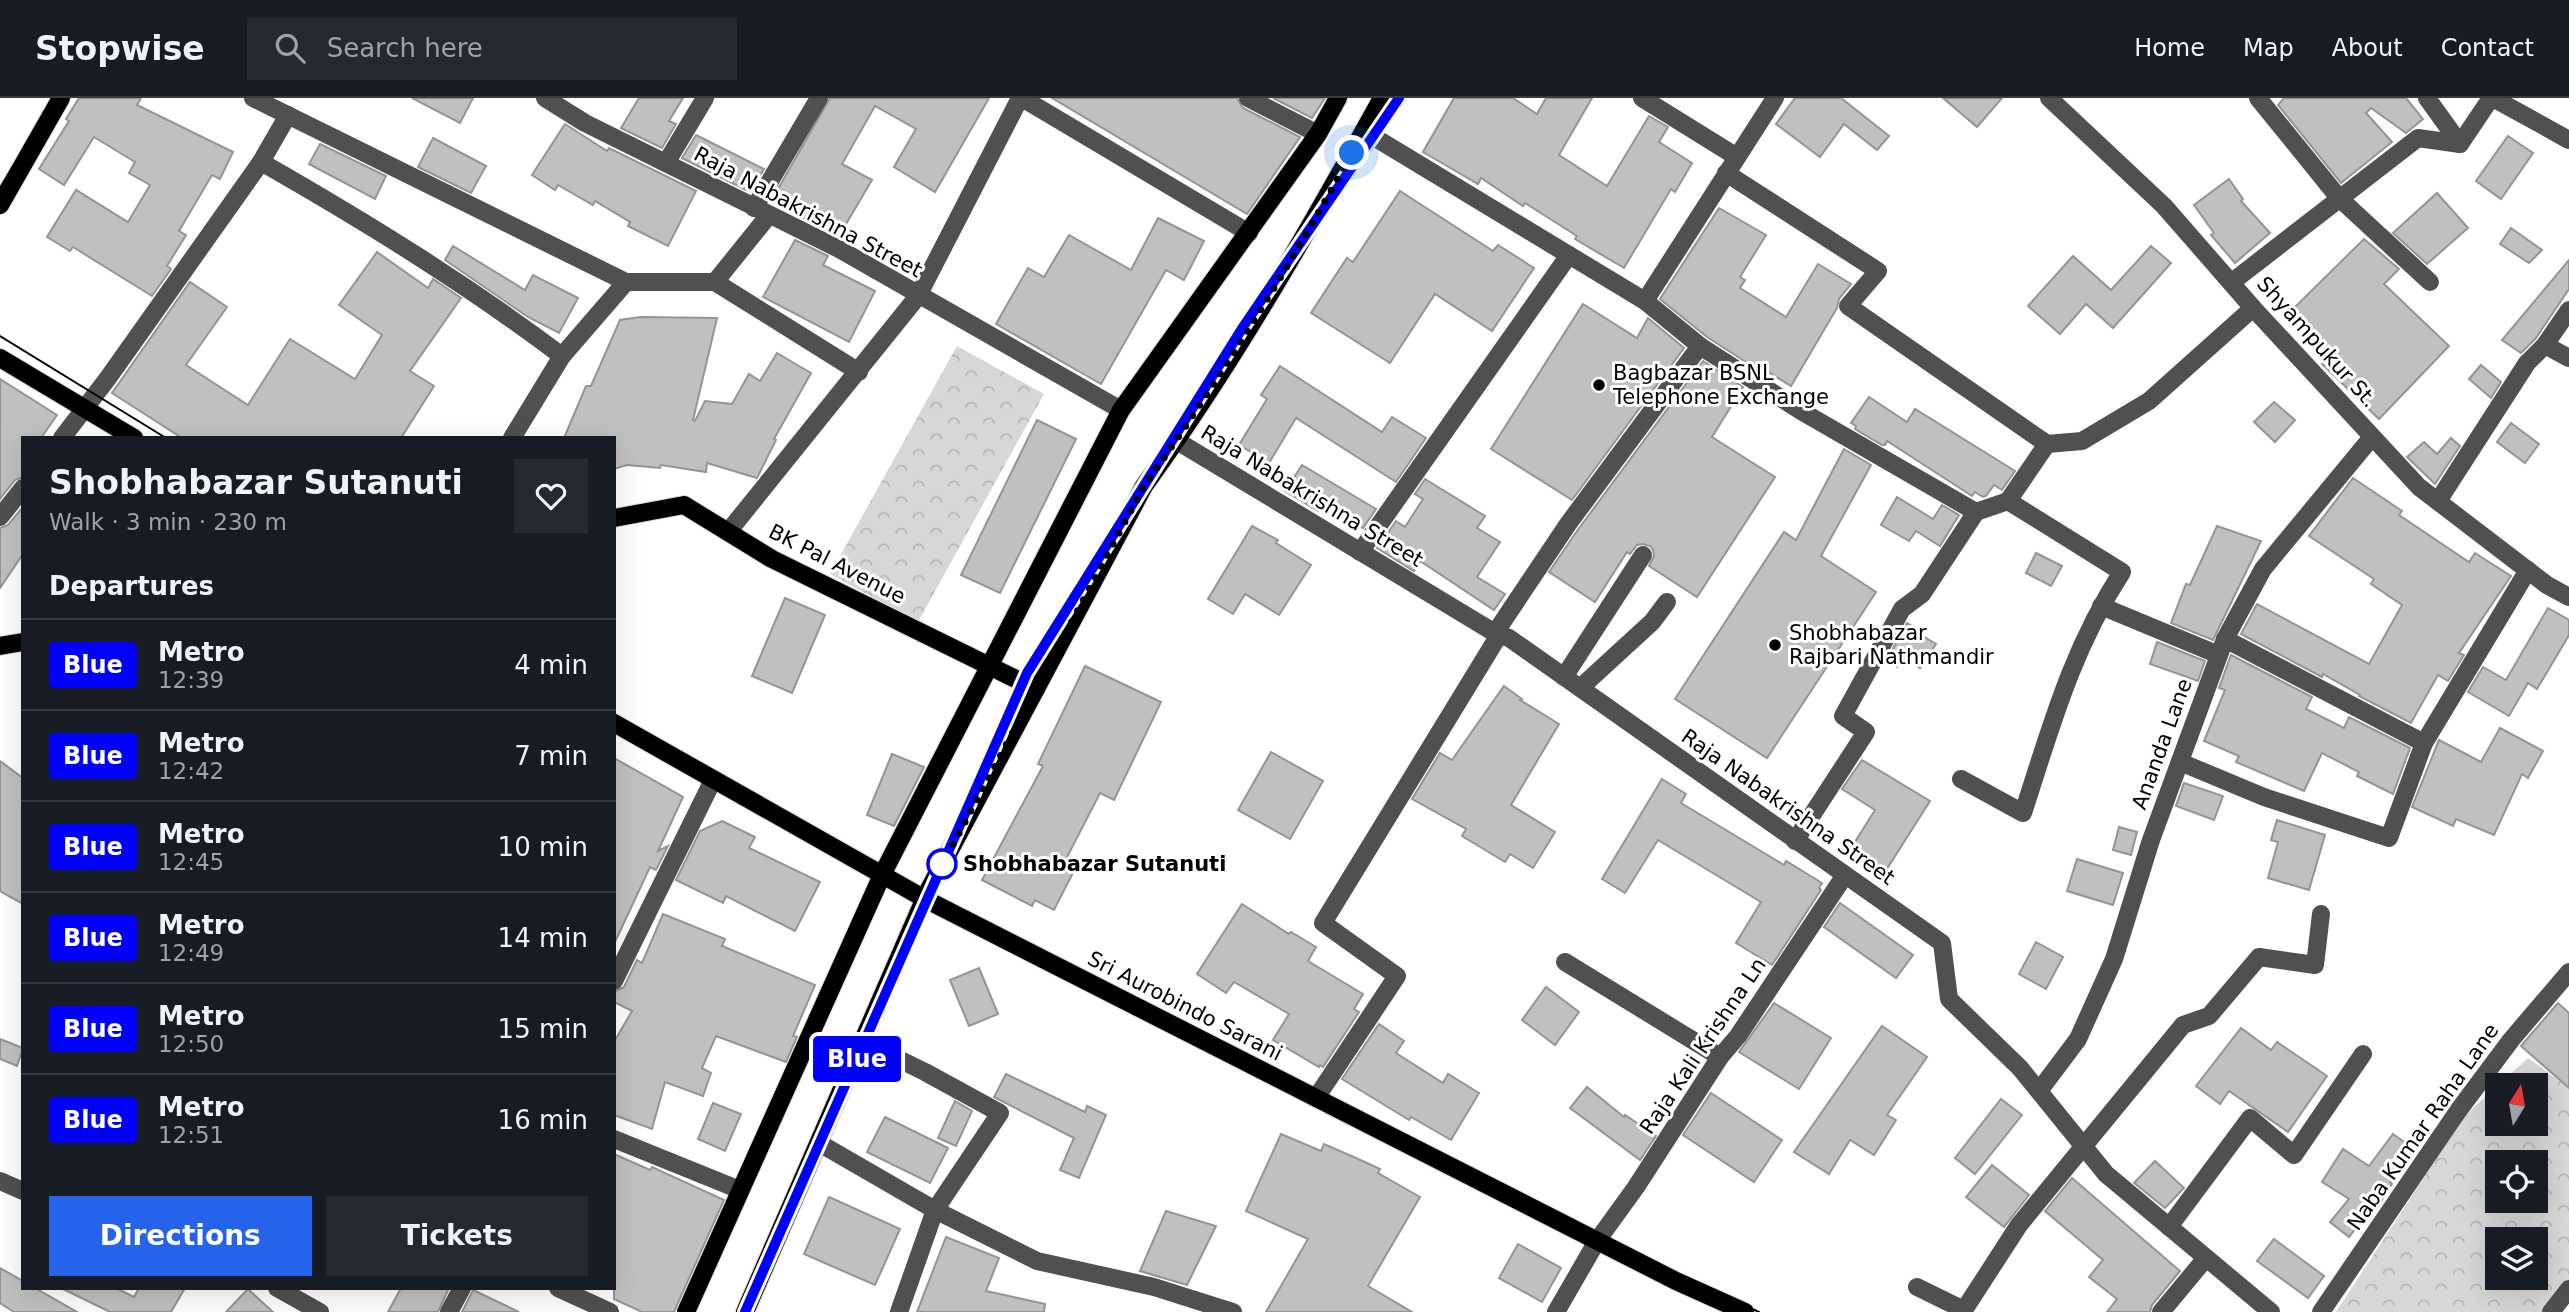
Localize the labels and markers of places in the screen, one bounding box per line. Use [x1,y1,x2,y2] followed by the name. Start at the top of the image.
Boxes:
[1612,361,1829,409] place label: Bagbazar BSNL Telephone Exchange
[1591,377,1607,393] marker: Bagbazar BSNL Telephone Exchange
[1789,621,1994,669] place label: Shobhabazar Rajbari Nathmandir
[1767,637,1783,653] marker: Shobhabazar Rajbari Nathmandir
[927,849,957,879] marker: Shobhabazar Sutanuti
[963,852,1226,876] place label: Shobhabazar Sutanuti

